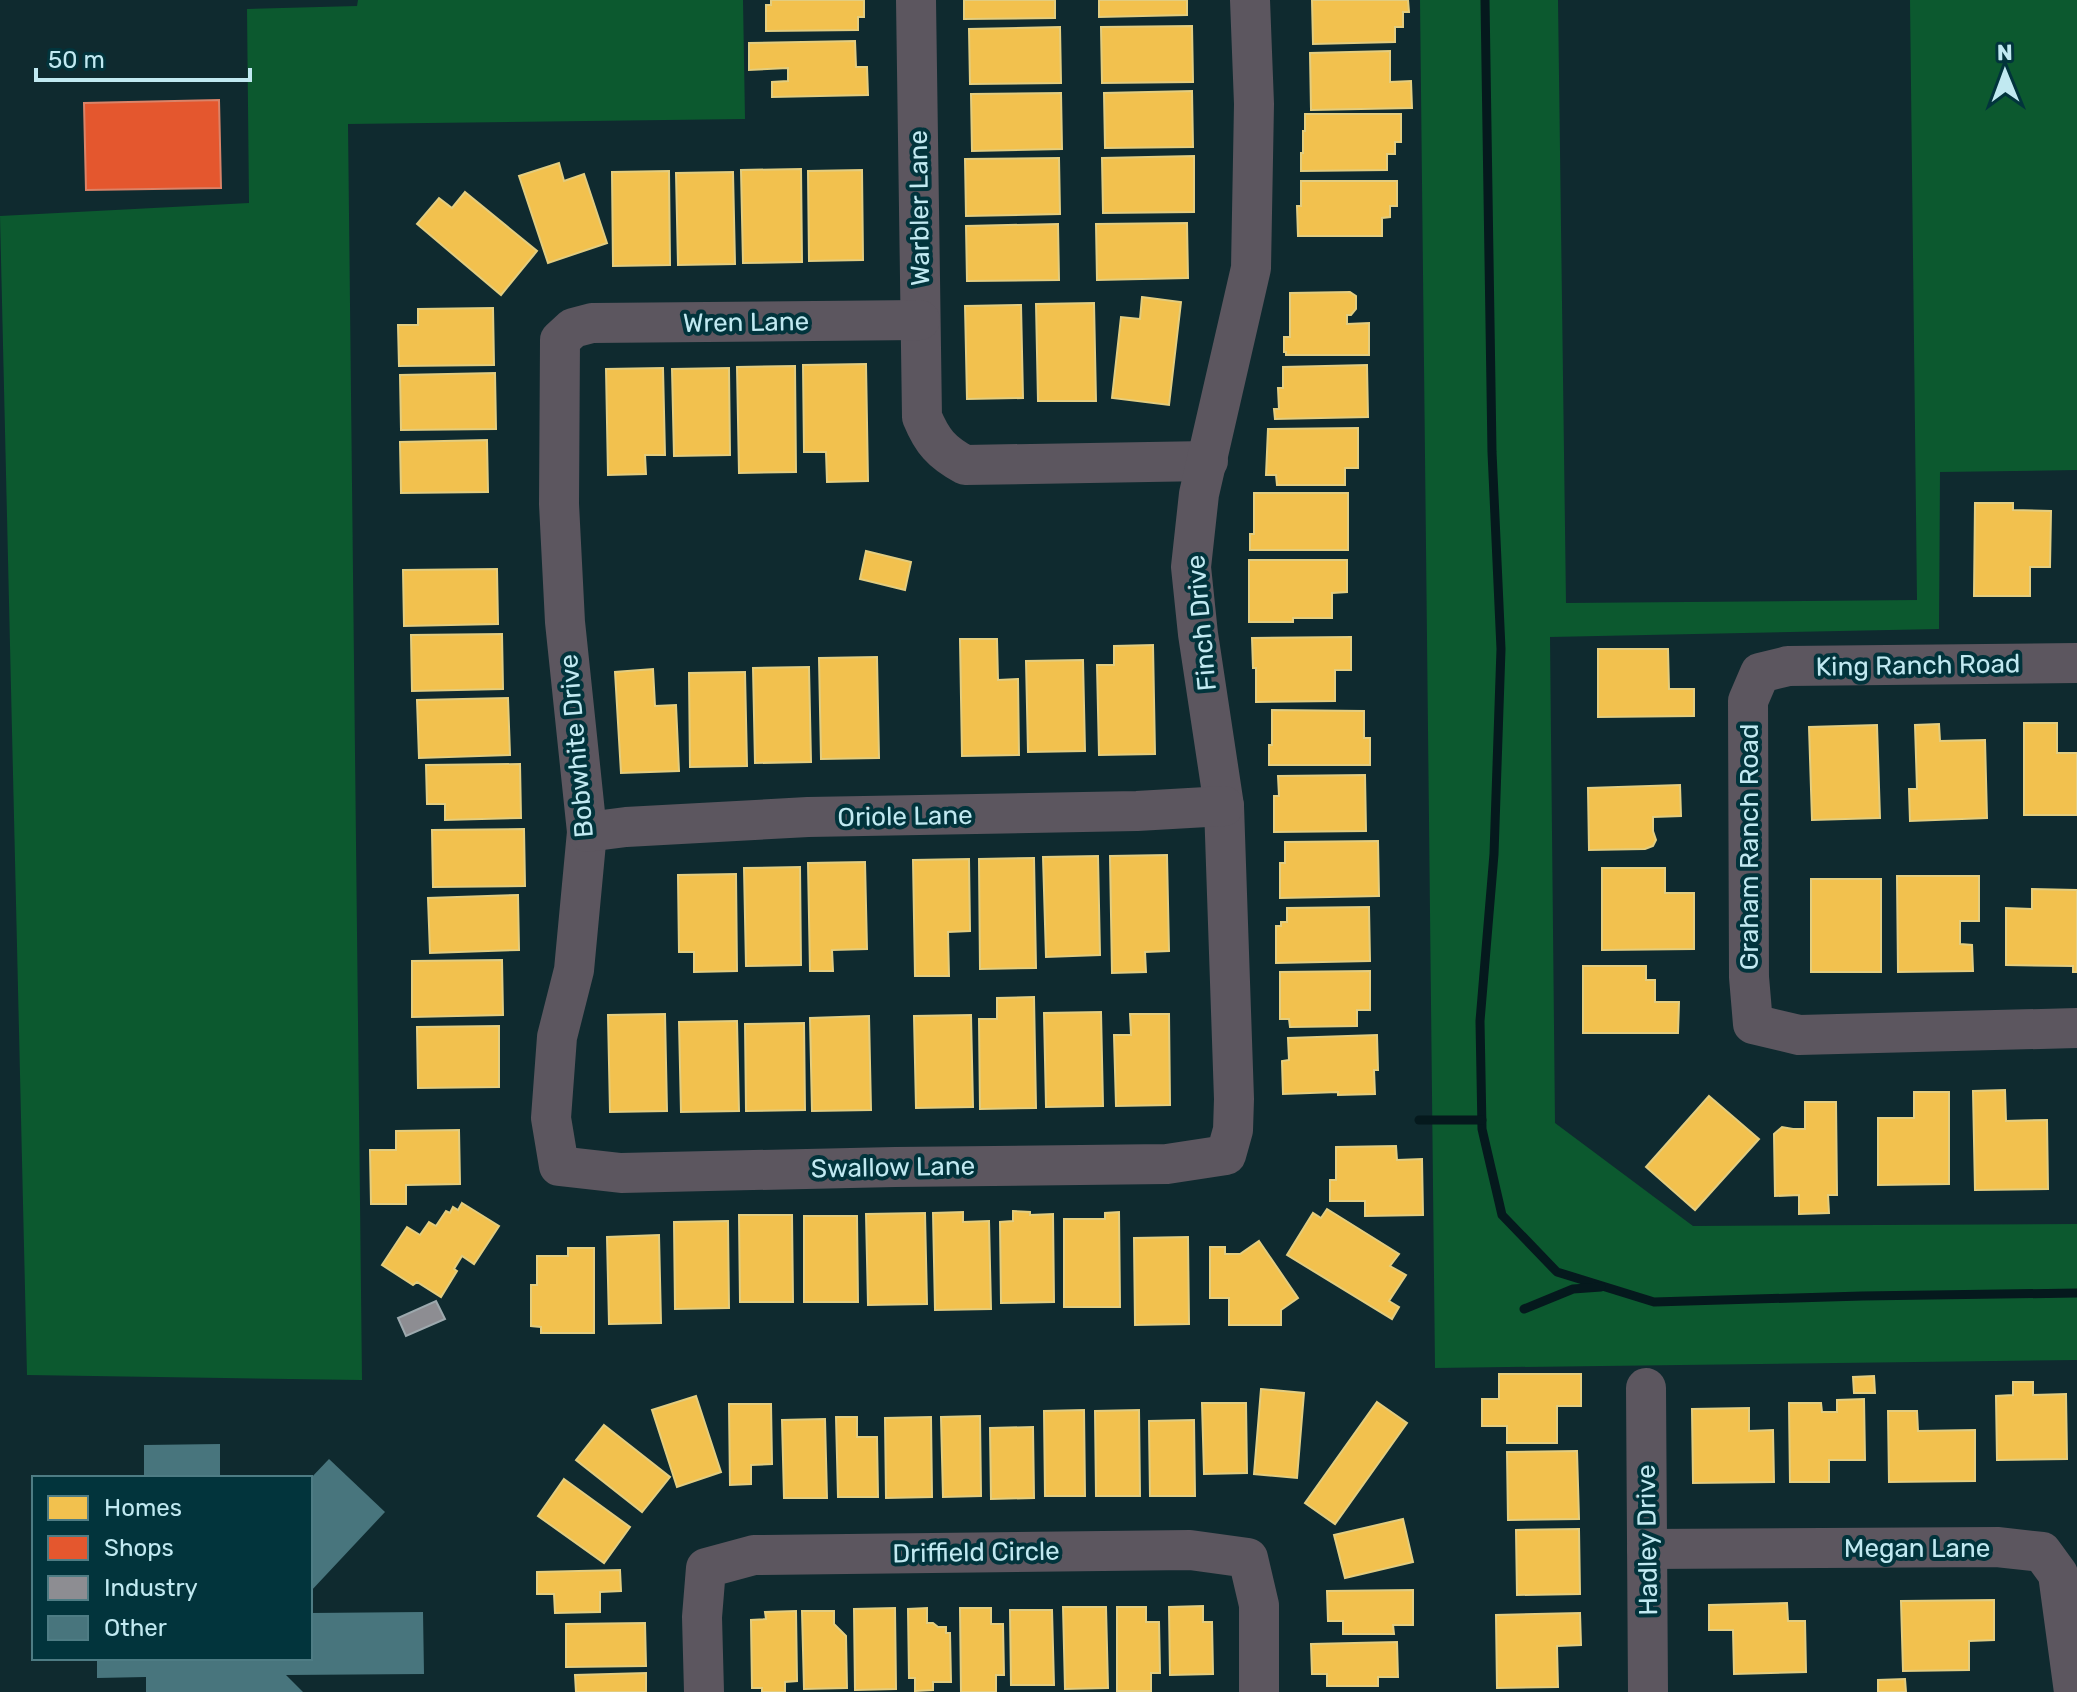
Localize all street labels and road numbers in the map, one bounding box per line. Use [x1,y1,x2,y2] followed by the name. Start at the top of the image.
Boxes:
[903,130,936,286] street label: Warbler Lane
[683,306,809,339] street label: Wren Lane
[1180,554,1223,692] street label: Finch Drive
[1815,648,2021,683] street label: King Ranch Road
[553,653,600,839] street label: Bobwhite Drive
[1734,724,1765,970] street label: Graham Ranch Road
[837,800,973,833] street label: Oriole Lane
[811,1151,975,1184] street label: Swallow Lane
[1631,1464,1664,1616] street label: Hadley Drive
[1844,1533,1990,1564] street label: Megan Lane
[892,1536,1060,1569] street label: Driffield Circle

